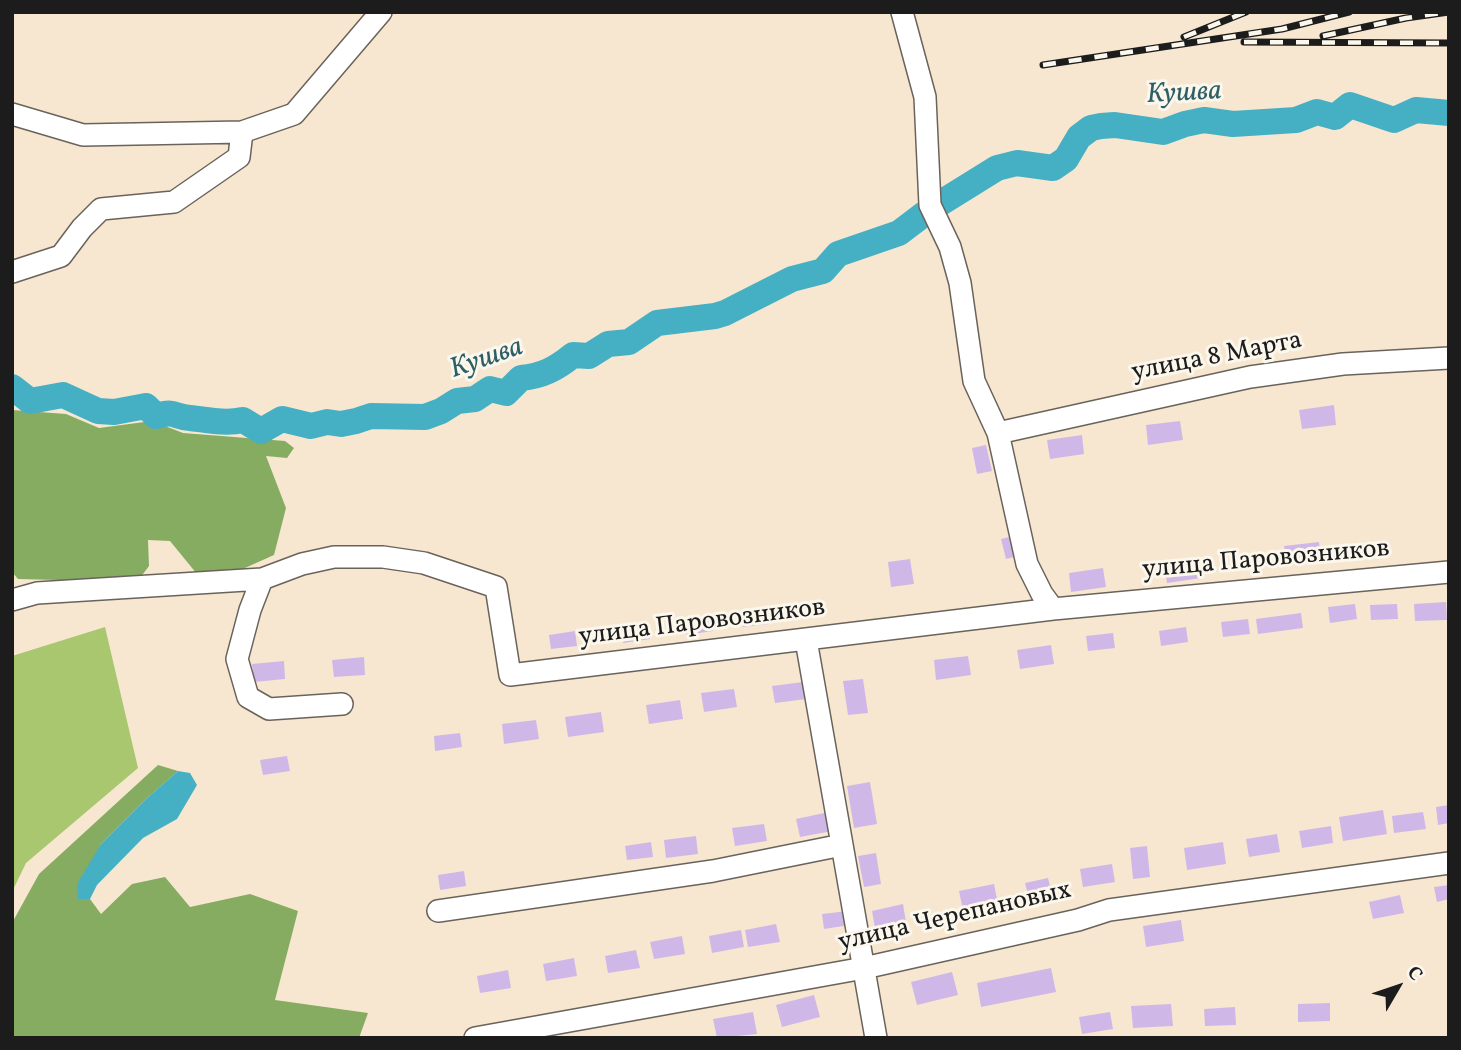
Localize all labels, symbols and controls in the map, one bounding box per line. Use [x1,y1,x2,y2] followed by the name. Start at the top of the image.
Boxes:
[1145,76,1223,114] water label: Кушва
[1129,326,1305,390] street label: улица 8 Марта
[446,332,528,388] water label: Кушва
[1141,535,1391,587] street label: улица Паровозников
[577,593,827,655] street label: улица Паровозников
[835,876,1075,960] street label: улица Черепановых
[1363,952,1433,1022] north arrow
[1400,961,1428,987] text: С

